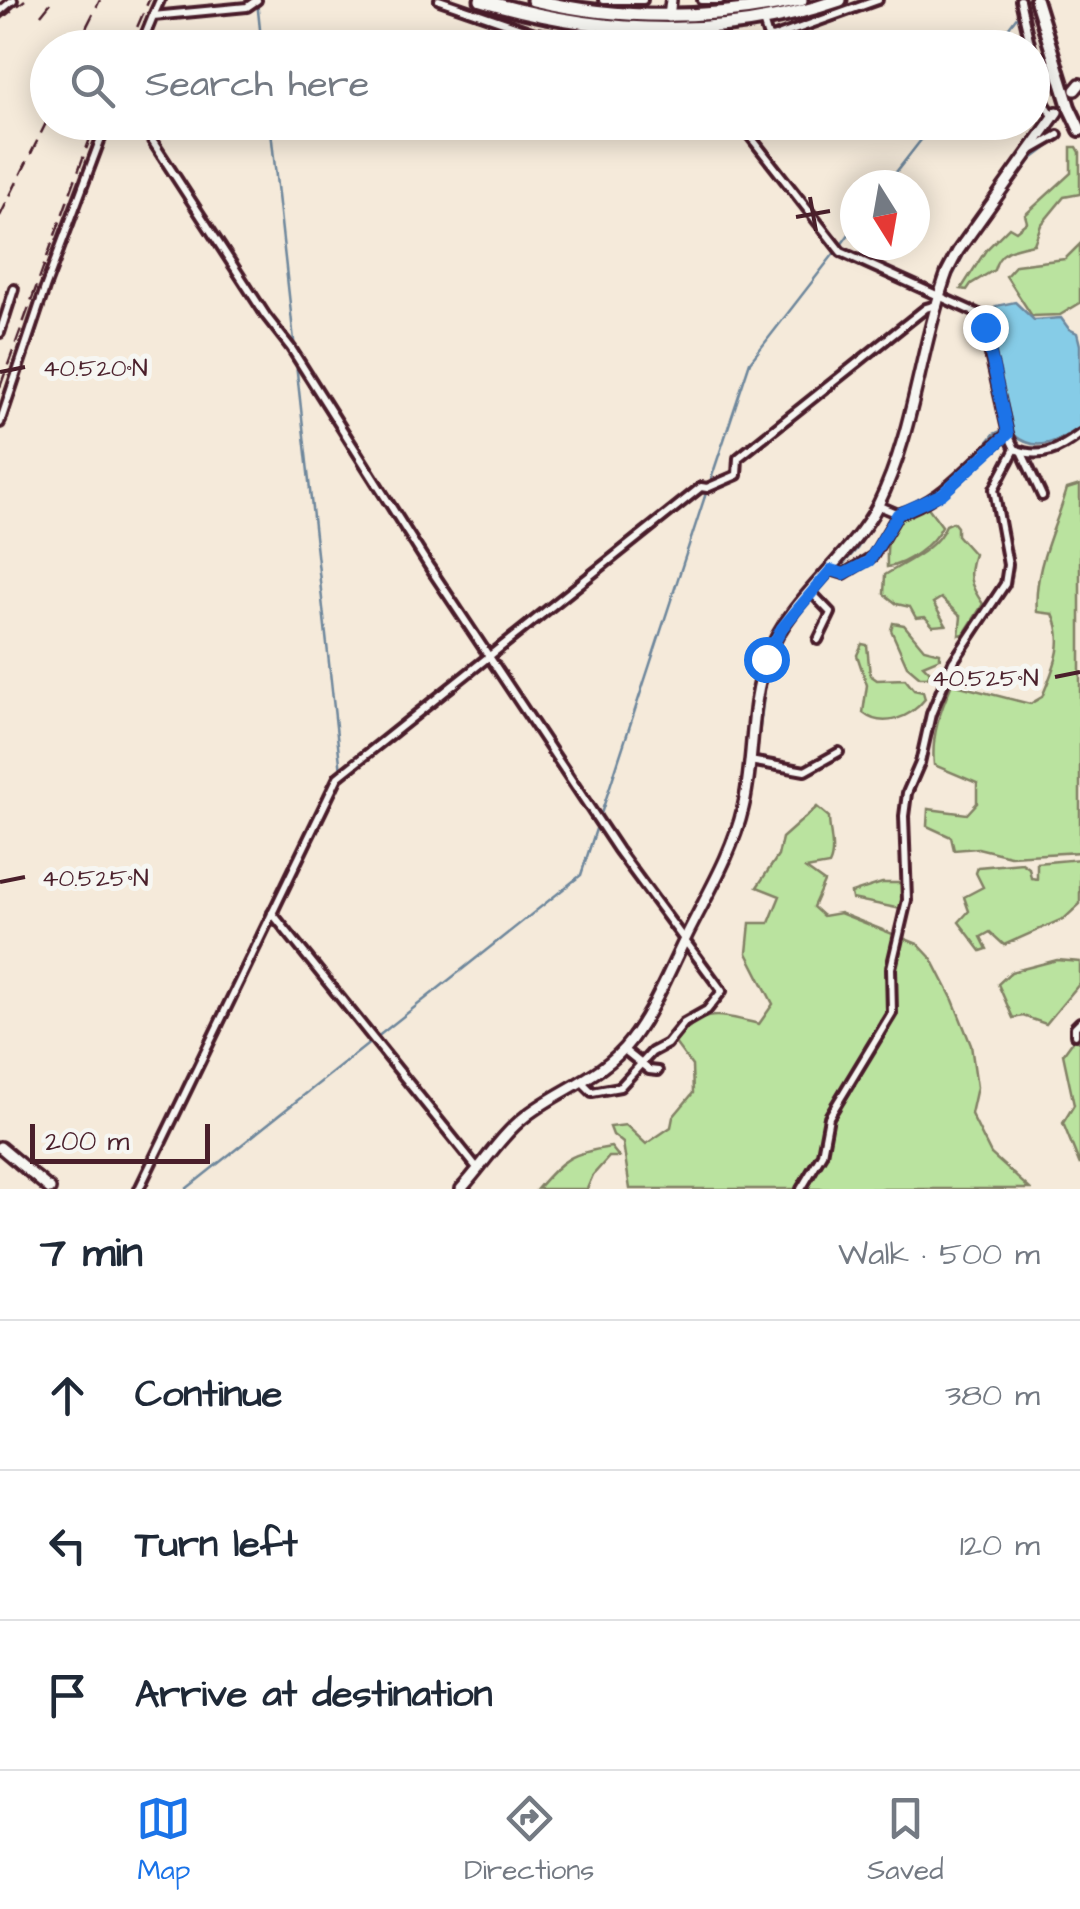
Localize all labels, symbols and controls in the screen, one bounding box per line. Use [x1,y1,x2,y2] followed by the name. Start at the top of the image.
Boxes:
[30,30,1050,140] search box
[65,58,120,113] icon: search
[145,59,369,111] text: Search here
[840,170,930,260] north arrow
[963,305,1009,351] route end
[42,351,148,386] text: 40.520°N
[744,637,790,683] route start
[931,661,1039,696] text: 40.525°N
[41,861,149,896] text: 40.525°N
[30,1119,210,1164] scale bar
[45,1122,129,1161] text: 200 m
[40,1225,143,1283] text: 7 min
[838,1232,1040,1277] text: Walk · 500 m
[40,1368,95,1423] icon: ahead
[135,1369,282,1421] text: Continue
[945,1373,1040,1418] text: 380 m
[40,1518,95,1573] icon: left
[135,1519,298,1571] text: Turn left
[960,1523,1040,1568] text: 120 m
[40,1668,95,1723] icon: arrive
[135,1669,492,1721] text: Arrive at destination
[136,1791,191,1890] tab: Map
[464,1791,594,1890] tab: Directions
[867,1791,944,1890] tab: Saved

